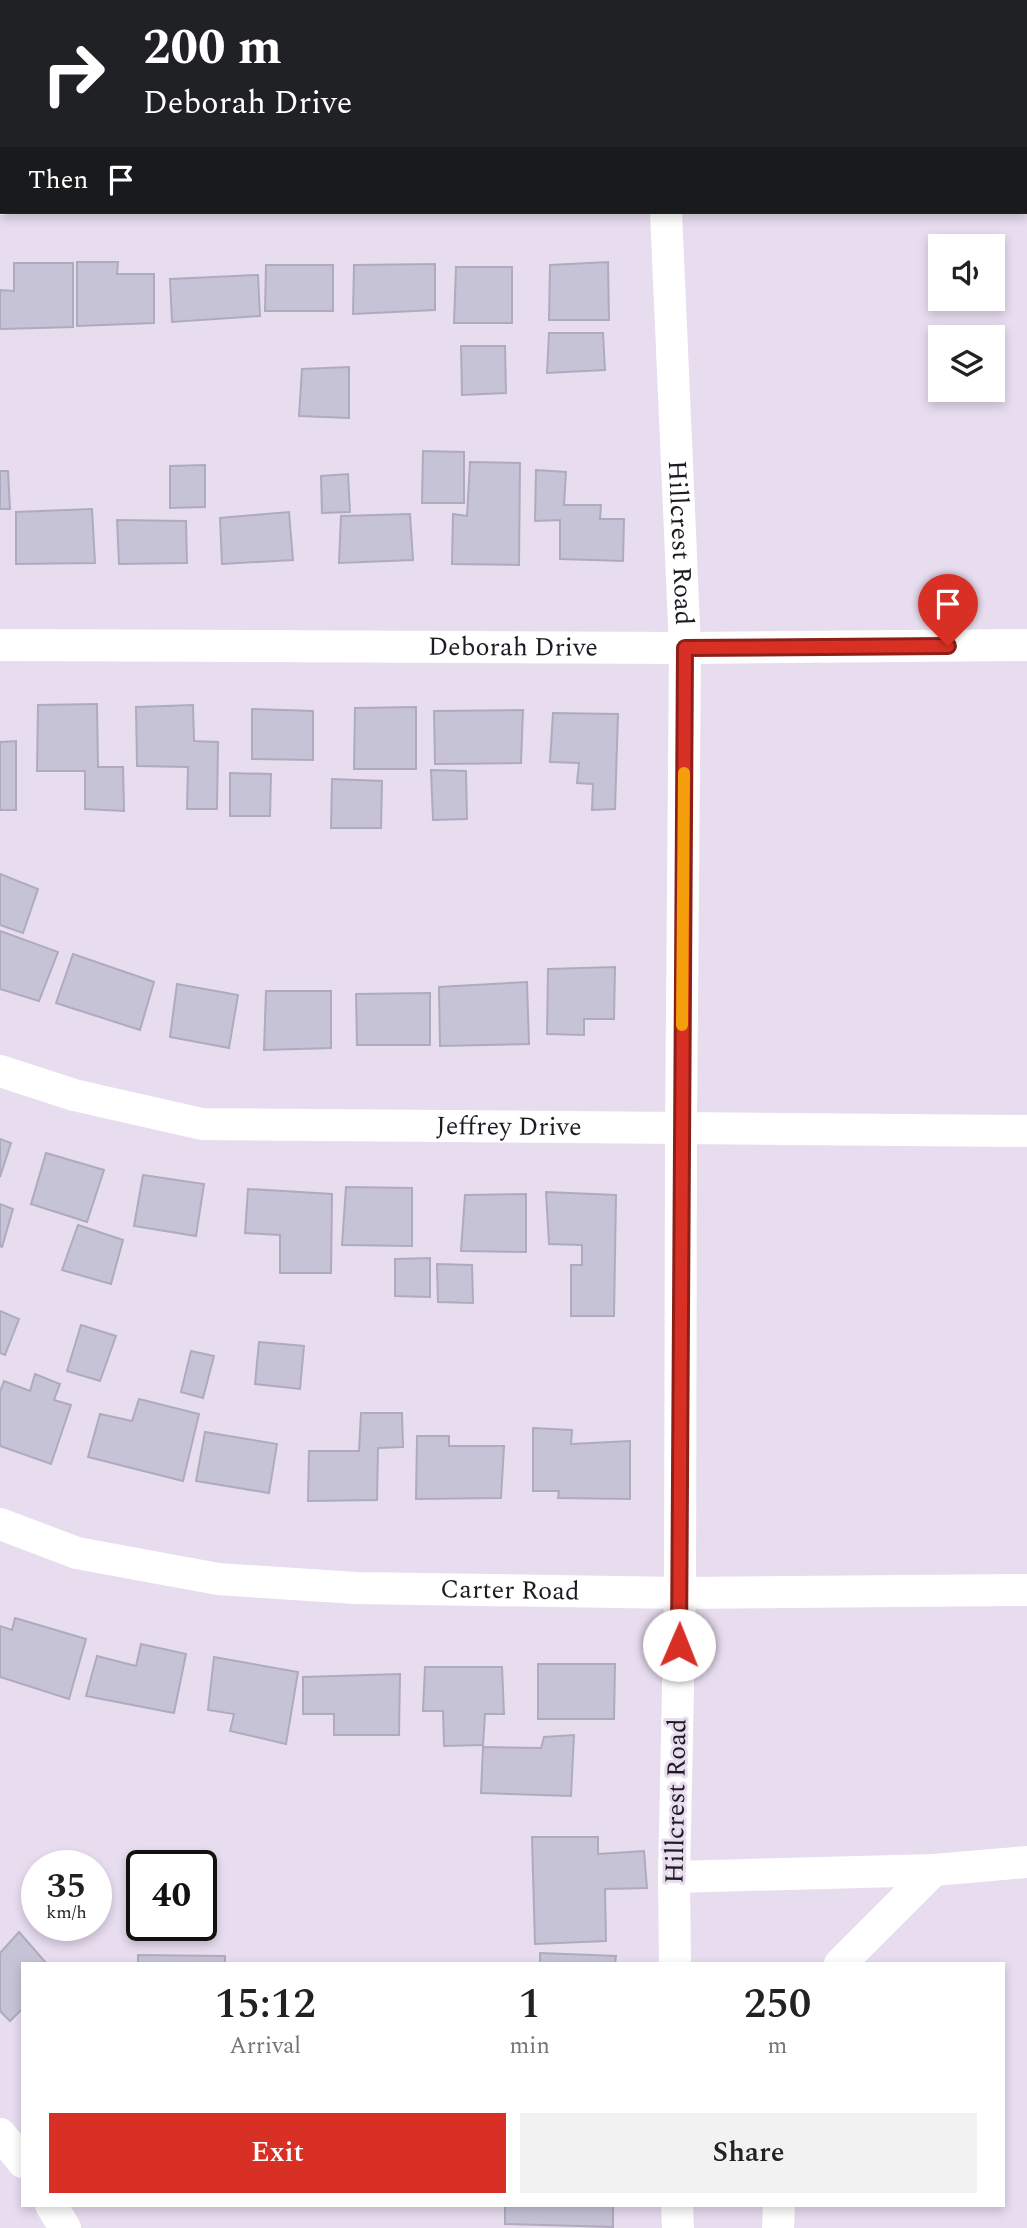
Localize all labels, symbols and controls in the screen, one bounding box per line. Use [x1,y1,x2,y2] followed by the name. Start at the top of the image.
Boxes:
[143,11,282,86] text: 200 m
[28,28,119,119] icon: right
[143,79,352,128] text: Deborah Drive
[28,160,88,200] text: Then
[102,161,140,199] icon: arrive
[928,234,1005,402] map controls
[928,234,1005,311] button: sound
[928,325,1005,402] button: layers
[657,459,704,626] street label: Hillcrest Road
[918,574,978,646] pin
[929,585,967,623] icon: arrive
[428,627,598,668] street label: Deborah Drive
[436,1106,582,1147] street label: Jeffrey Drive
[440,1569,580,1611] street label: Carter Road
[642,1608,716,1682] position arrow
[655,1718,697,1884] street label: Hillcrest Road
[126,1850,217,1941] speed limit sign: 40
[47,1860,86,1913] text: 35
[46,1899,87,1926] text: km/h
[215,1973,316,2036] text: 15:12
[518,1973,541,2036] text: 1
[744,1973,811,2036] text: 250
[229,2029,301,2064] text: Arrival
[510,2029,550,2064] text: min
[768,2029,787,2064] text: m
[49,2113,506,2193] button: Exit
[520,2113,977,2193] button: Share

